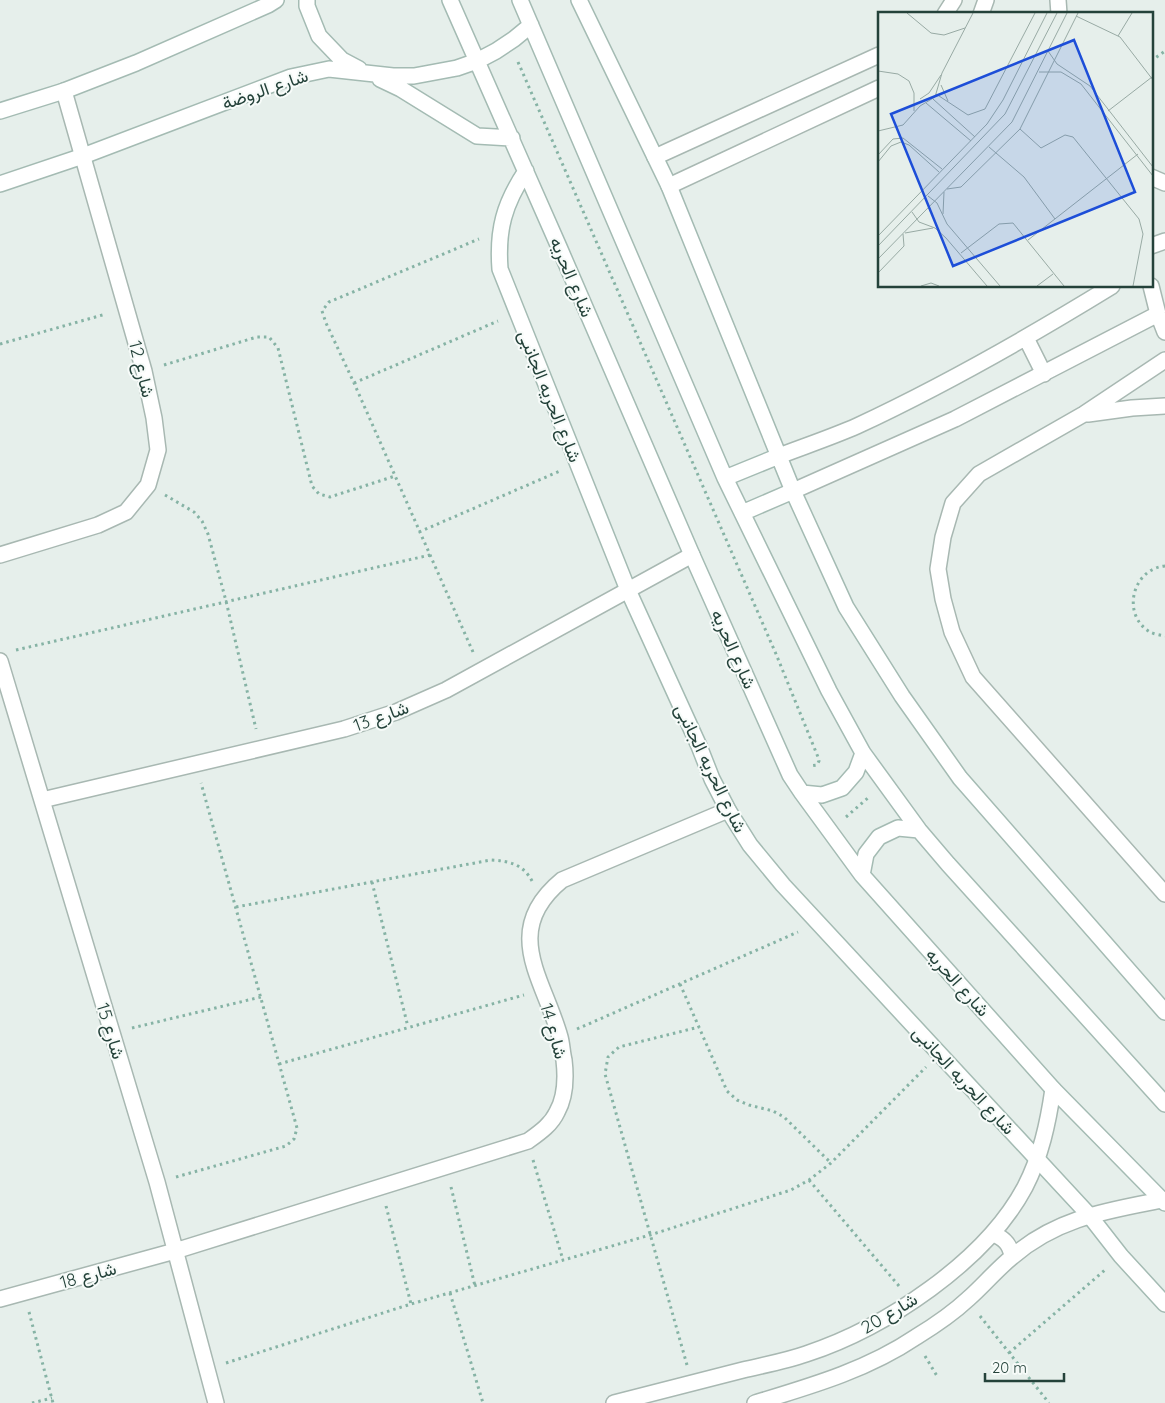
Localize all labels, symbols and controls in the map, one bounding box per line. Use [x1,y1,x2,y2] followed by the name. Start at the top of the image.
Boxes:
[878,12,1152,288] inset map
[219,64,311,115] street label: شارع الروضة
[544,234,599,321] street label: شارع الحريه
[512,326,587,466] street label: شارع الحريه الجانبى
[123,338,160,400] street label: شارع 12
[705,606,762,693] street label: شارع الحريه
[350,695,412,738] street label: شارع 13
[669,700,752,837] street label: شارع الحريه الجانبى
[920,943,995,1022] street label: شارع الحريه
[91,1000,130,1062] street label: شارع 15
[534,1000,573,1062] street label: شارع 14
[907,1021,1020,1140] street label: شارع الحريه الجانبى
[57,1256,119,1295] street label: شارع 18
[857,1287,922,1340] street label: شارع 20
[985,1350,1064,1382] scale bar
[992,1358,1027,1377] text: 20 m

